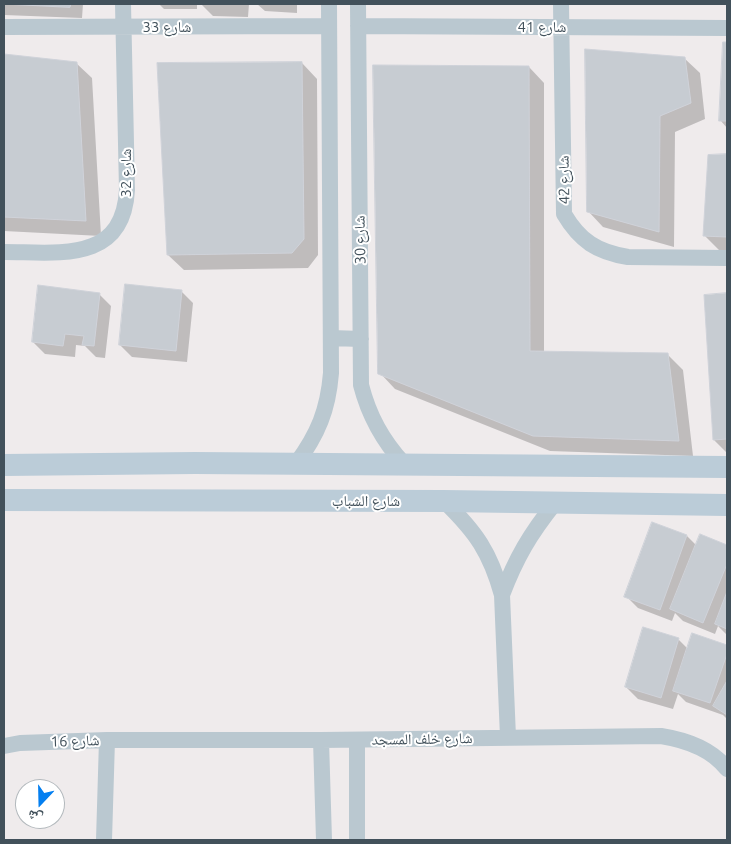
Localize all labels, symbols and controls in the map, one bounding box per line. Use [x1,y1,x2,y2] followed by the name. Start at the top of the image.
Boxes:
[143,18,191,36] street label: شارع 33
[518,18,566,36] street label: شارع 41
[117,149,135,197] street label: شارع 32
[555,155,573,205] street label: شارع 42
[351,215,369,265] street label: شارع 30
[332,492,400,510] street label: شارع الشباب
[371,729,473,749] street label: شارع خلف المسجد
[50,731,100,751] street label: شارع 16
[15,779,65,829] north arrow
[25,807,45,827] text: ش

